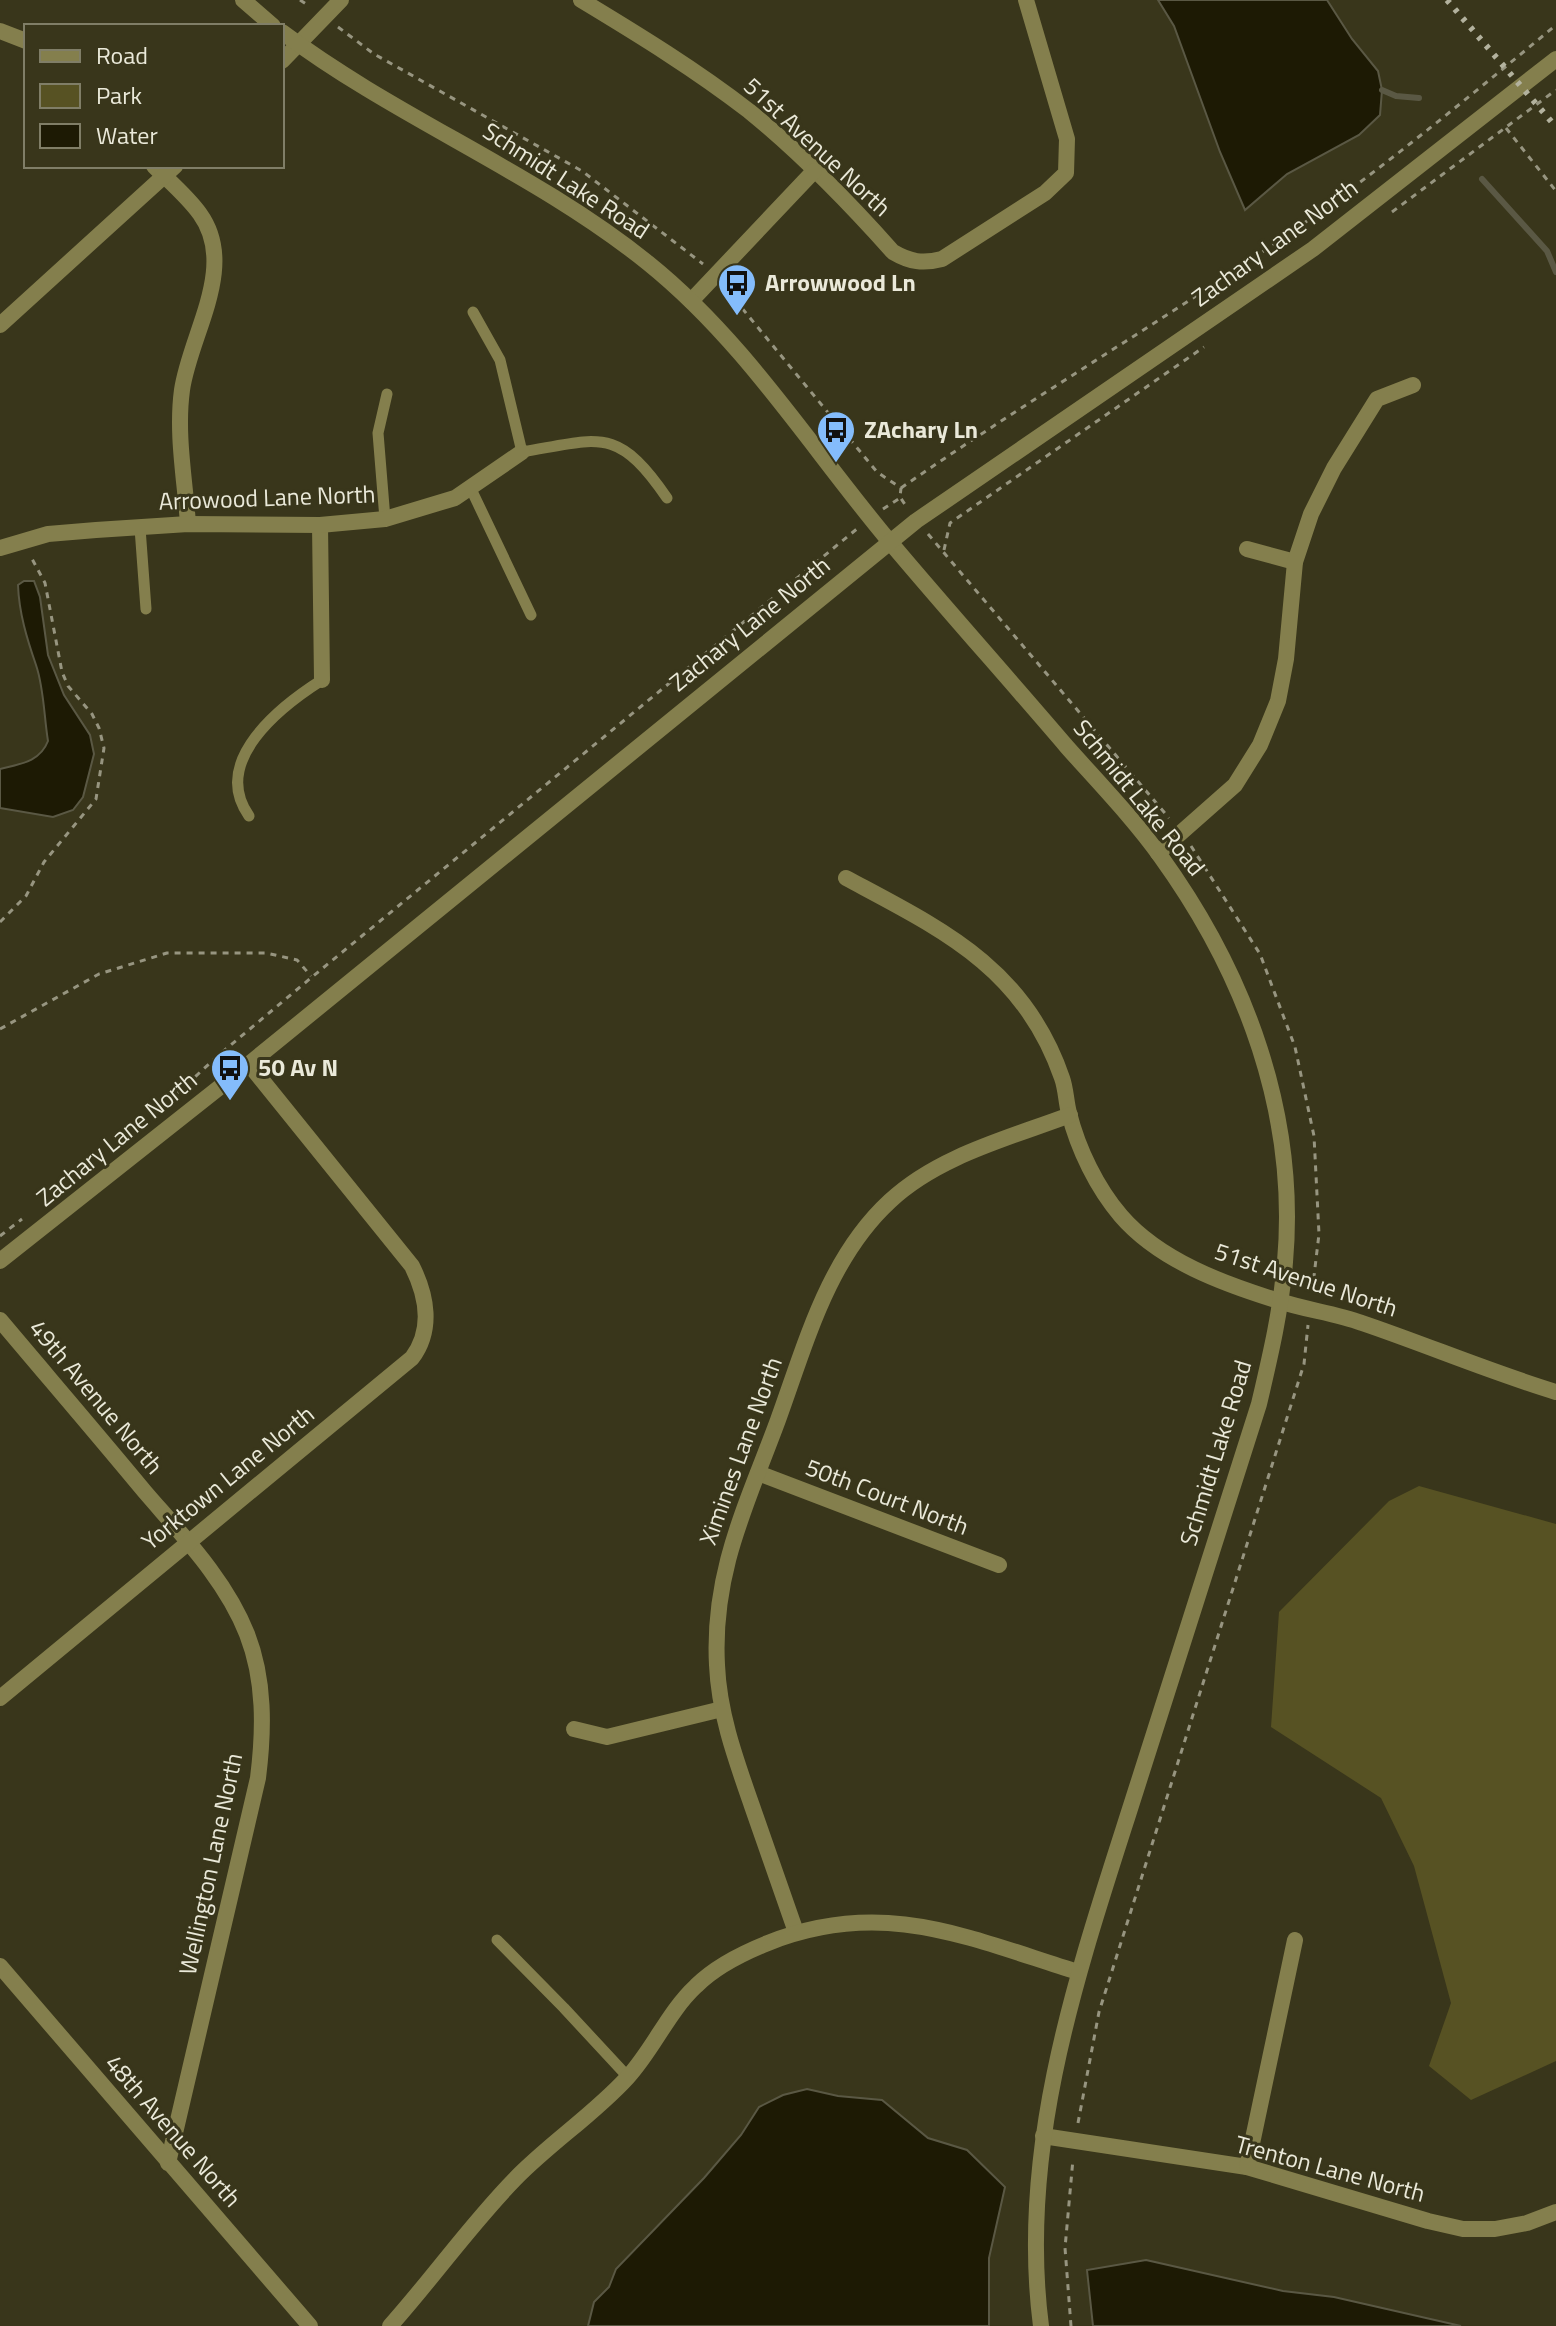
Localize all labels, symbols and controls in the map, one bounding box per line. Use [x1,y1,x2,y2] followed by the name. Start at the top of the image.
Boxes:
[24,24,284,168] legend
[96,37,148,73] text: Road
[736,68,900,224] street label: 51st Avenue North
[96,77,142,113] text: Park
[476,113,657,248] street label: Schmidt Lake Road
[96,117,158,153] text: Water
[1184,170,1365,315] street label: Zachary Lane North
[716,262,758,317] bus stop icon: Arrowwood Ln
[765,264,916,300] place label: Arrowwood Ln
[815,409,857,464] bus stop icon: ZAchary Ln
[864,411,978,447] place label: ZAchary Ln
[158,475,376,519] street label: Arrowood Lane North
[661,547,837,699] street label: Zachary Lane North
[1065,711,1214,883] street label: Schmidt Lake Road
[209,1047,251,1102] bus stop icon: 50 Av N
[258,1049,338,1085] place label: 50 Av N
[28,1062,204,1214] street label: Zachary Lane North
[1210,1232,1402,1326] street label: 51st Avenue North
[21,1311,172,1482] street label: 49th Avenue North
[689,1352,791,1550] street label: Ximines Lane North
[1170,1356,1260,1550] street label: Schmidt Lake Road
[133,1396,322,1558] street label: Yorktown Lane North
[801,1448,974,1544] street label: 50th Court North
[169,1750,251,1978] street label: Wellington Lane North
[97,2046,250,2215] street label: 48th Avenue North
[1231,2125,1429,2211] street label: Trenton Lane North

